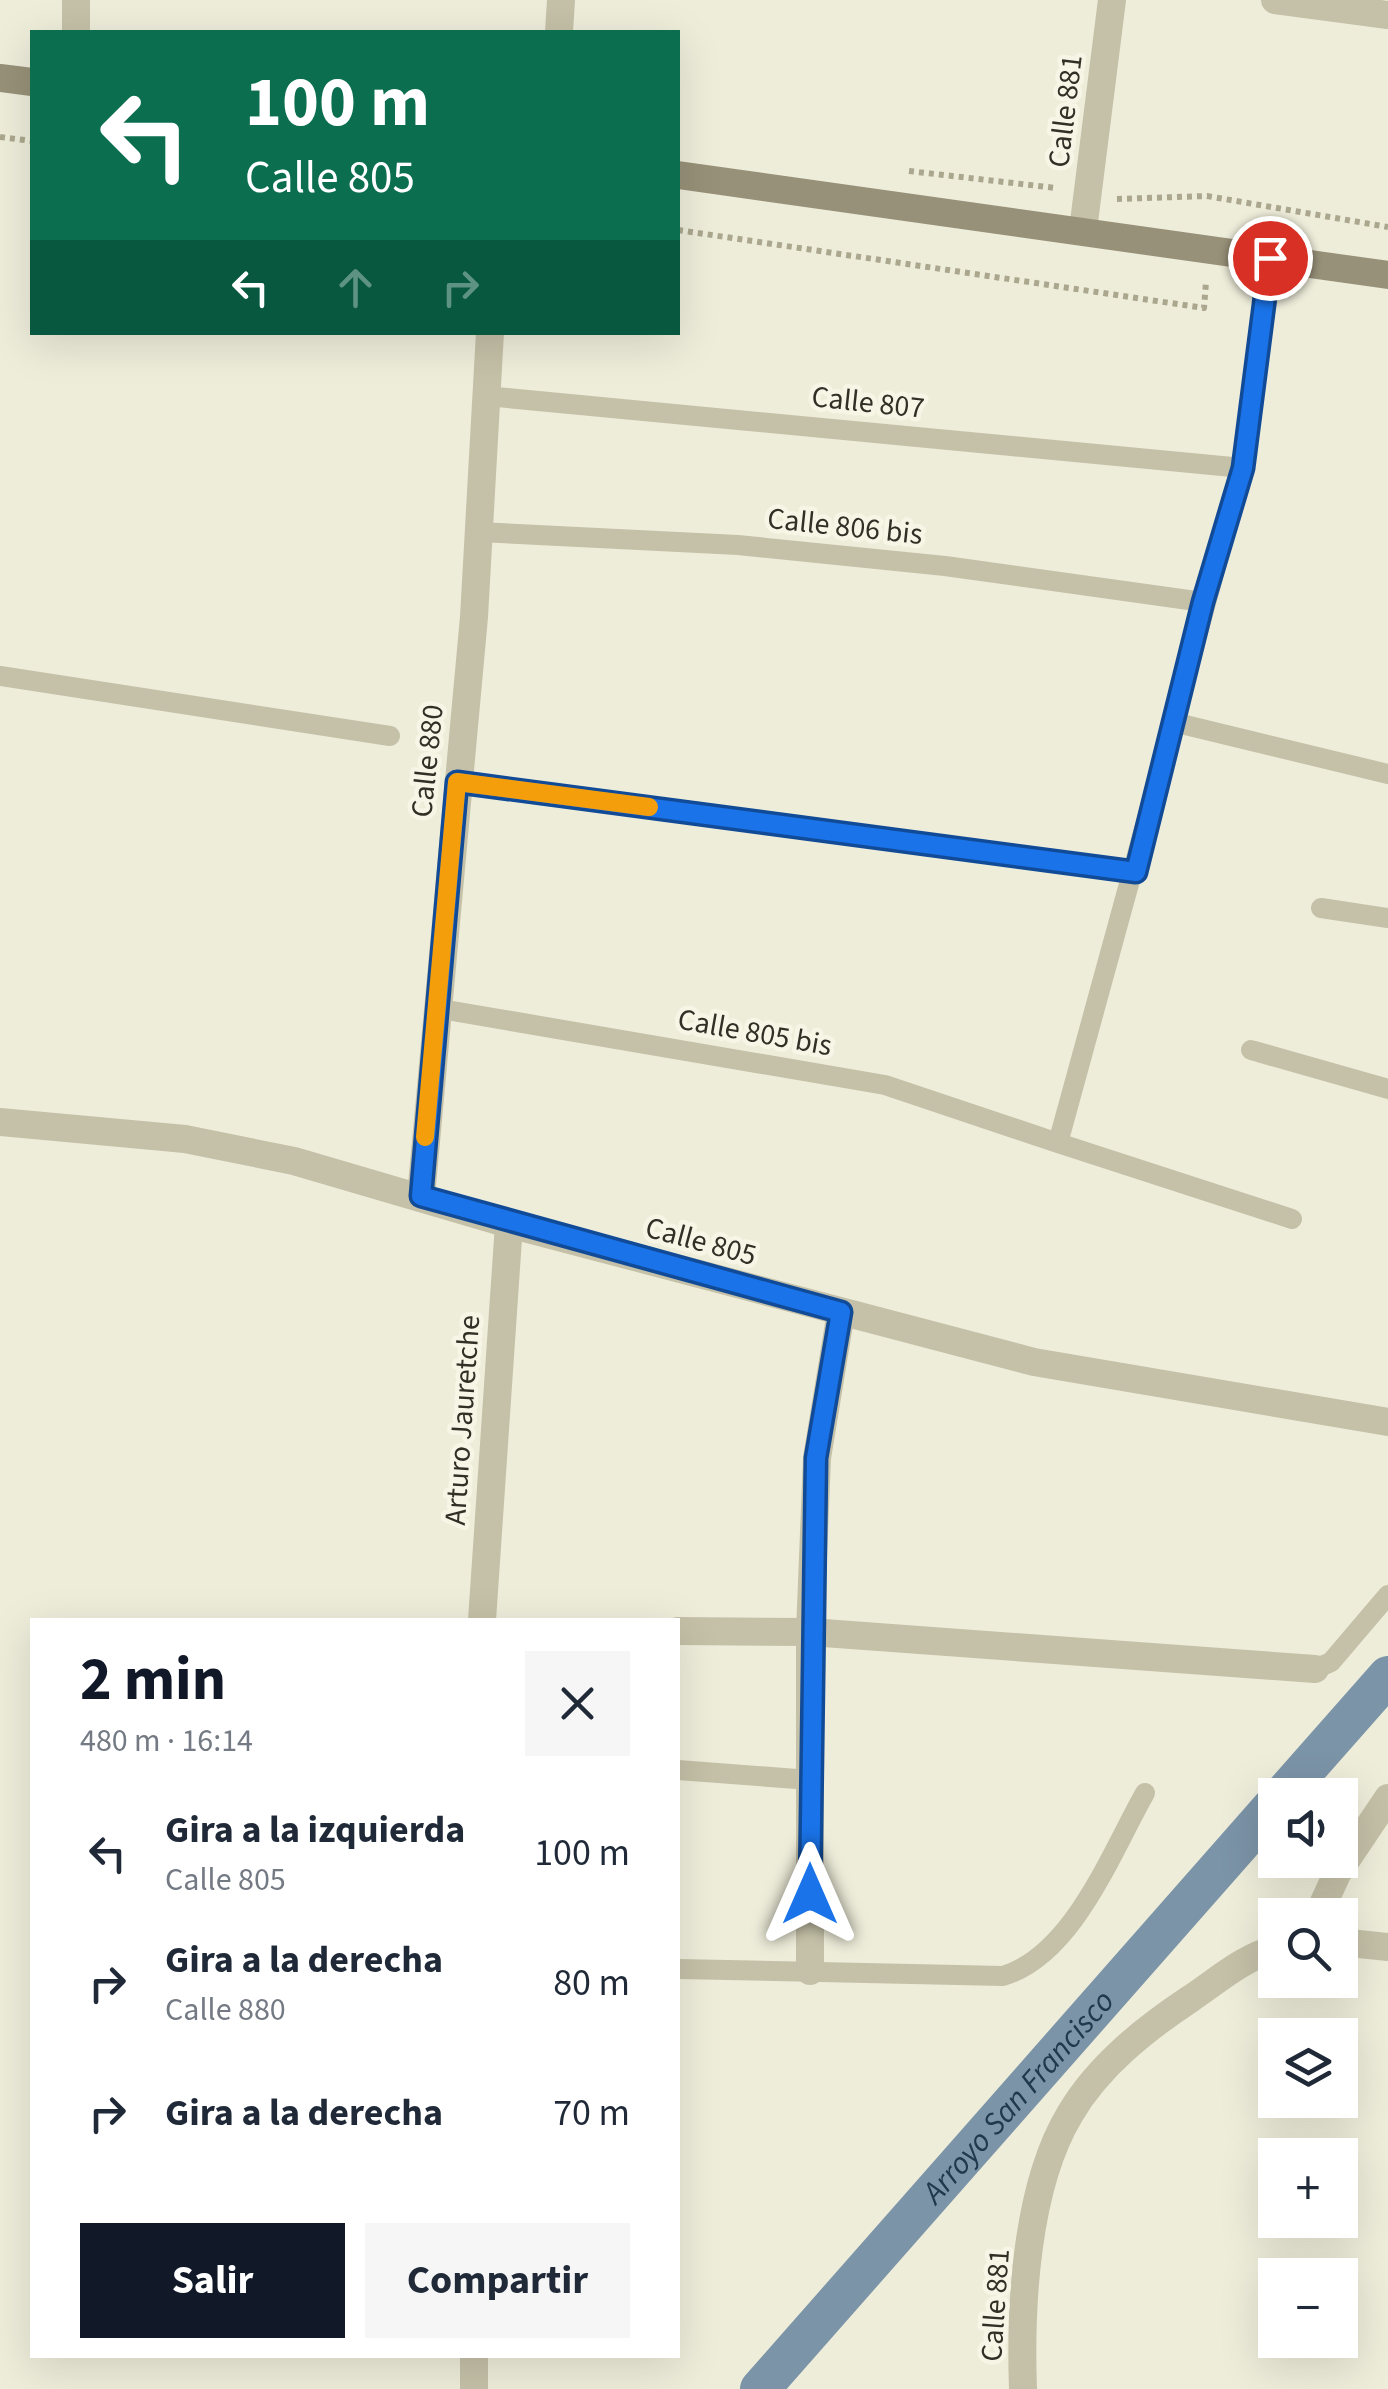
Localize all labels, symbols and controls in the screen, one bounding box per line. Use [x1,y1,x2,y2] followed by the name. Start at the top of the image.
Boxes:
[1037,52,1094,170] street label: Calle 881
[245,53,430,153] text: 100 m
[80,70,210,200] icon: left
[245,146,415,210] text: Calle 805
[1228,216,1313,301] pin
[1243,231,1298,286] icon: arrive
[223,260,278,315] icon: left
[328,260,383,315] icon: ahead
[433,260,488,315] icon: right
[809,375,926,430] street label: Calle 807
[765,497,925,556] street label: Calle 806 bis
[400,703,455,820] street label: Calle 880
[675,998,835,1067] street label: Calle 805 bis
[641,1206,761,1277] street label: Calle 805
[434,1313,491,1527] street label: Arturo Jauretche
[80,1638,226,1723] text: 2 min
[525,1651,630,1756] button: close
[80,1718,253,1764] text: 480 m · 16:14
[1258,1778,1358,2358] map controls
[1258,1778,1358,1878] button: sound
[165,1803,465,1857] text: Gira a la izquierda
[80,1826,135,1881] icon: left
[534,1826,630,1880] text: 100 m
[758,1842,862,1946] position arrow
[165,1857,286,1903] text: Calle 805
[1258,1898,1358,1998] button: search
[165,1933,443,1987] text: Gira a la derecha
[80,1956,135,2011] icon: right
[553,1956,630,2010] text: 80 m
[910,1980,1125,2215] water label: Arroyo San Francisco
[165,1987,286,2033] text: Calle 880
[1258,2018,1358,2118] button: layers
[80,2086,135,2141] icon: right
[165,2086,443,2140] text: Gira a la derecha
[553,2086,630,2140] text: 70 m
[1258,2138,1358,2238] button: +
[80,2223,345,2338] button: Salir
[365,2223,630,2338] button: Compartir
[970,2247,1021,2363] street label: Calle 881
[1258,2258,1358,2358] button: −

